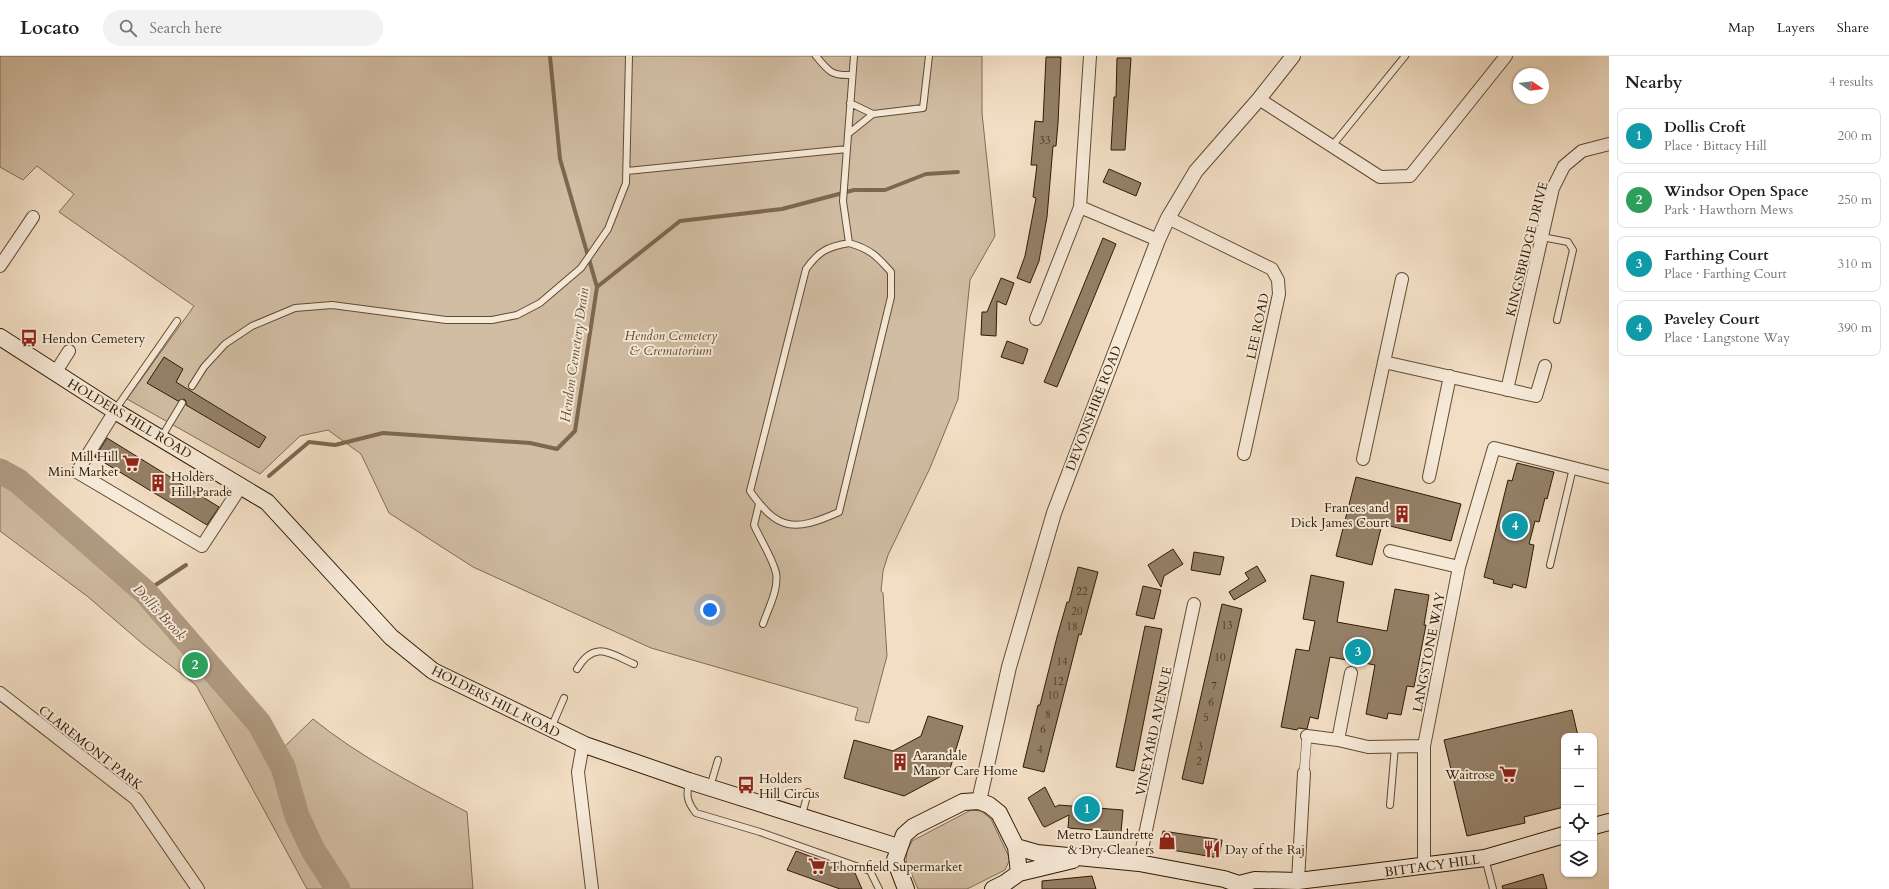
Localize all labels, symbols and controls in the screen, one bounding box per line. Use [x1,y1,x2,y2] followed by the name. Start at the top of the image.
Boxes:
[103,10,383,46] search box
[20,15,79,41] text: Locato
[117,17,139,39] icon: search
[149,18,222,38] text: Search here
[1728,18,1755,37] text: Map
[1777,18,1815,37] text: Layers
[1837,18,1869,37] text: Share
[1513,68,1549,104] north arrow
[1625,71,1682,94] text: Nearby
[1829,73,1873,91] text: 4 results
[1664,117,1745,137] text: Dollis Croft
[1636,127,1642,145] text: 1
[1838,127,1872,145] text: 200 m
[1039,133,1051,148] house number: 33
[1664,137,1766,155] text: Place · Bittacy Hill
[1502,180,1552,318] street label: KINGSBRIDGE DRIVE
[1664,181,1809,201] text: Windsor Open Space
[1636,191,1642,209] text: 2
[1838,191,1872,209] text: 250 m
[1664,201,1793,219] text: Park · Hawthorn Mews
[1664,245,1768,265] text: Farthing Court
[1636,255,1642,273] text: 3
[1838,255,1872,273] text: 310 m
[1664,265,1787,283] text: Place · Farthing Court
[556,286,593,424] water label: Hendon Cemetery Drain
[1242,291,1274,361] street label: LEE ROAD
[1664,309,1759,329] text: Paveley Court
[1636,319,1642,337] text: 4
[1838,319,1872,337] text: 390 m
[625,327,718,360] park label: Hendon Cemetery & Crematorium
[19,328,39,348] bus stop icon: Hendon Cemetery
[1664,329,1790,347] text: Place · Langstone Way
[42,330,145,348] place label: Hendon Cemetery
[1062,343,1126,474] street label: DEVONSHIRE ROAD
[64,375,195,463] street label: HOLDERS HILL ROAD
[48,448,119,481] place label: Mill Hill Mini Market
[121,453,141,473] supermarket icon: Mill Hill Mini Market
[171,468,232,501] place label: Holders Hill Parade
[148,473,168,493] building icon: Holders Hill Parade
[1291,499,1389,532] place label: Frances and Dick James Court
[1392,504,1412,524] building icon: Frances and Dick James Court
[1502,511,1528,541] pin: 4
[129,580,191,645] water label: Dollis Brook
[1076,584,1088,599] house number: 22
[1409,590,1449,714] street label: LANGSTONE WAY
[700,600,720,620] your location
[1071,604,1083,619] house number: 20
[1221,618,1233,633] house number: 13
[1066,619,1078,634] house number: 18
[1345,637,1371,667] pin: 3
[182,650,208,680] pin: 2
[1214,650,1226,665] house number: 10
[1056,654,1068,669] house number: 14
[428,662,563,742] street label: HOLDERS HILL ROAD
[1131,665,1176,797] street label: VINEYARD AVENUE
[1052,674,1064,689] house number: 12
[1211,678,1217,693] house number: 7
[1047,688,1059,703] house number: 10
[1208,695,1214,710] house number: 6
[35,702,146,794] street label: CLAREMONT PARK
[1045,707,1051,722] house number: 8
[1203,710,1209,725] house number: 5
[1040,722,1046,737] house number: 6
[1561,733,1597,877] map controls
[1561,733,1597,769] button: +
[1197,739,1203,754] house number: 3
[1037,742,1043,757] house number: 4
[913,747,1018,780] place label: Aarandale Manor Care Home
[890,752,910,772] building icon: Aarandale Manor Care Home
[1196,754,1202,769] house number: 2
[1498,764,1518,784] supermarket icon: Waitrose
[1444,766,1495,784] place label: Waitrose
[1561,769,1597,805] button: −
[759,770,819,803] place label: Holders Hill Circus
[736,775,756,795] bus stop icon: Holders Hill Circus
[1074,794,1100,824] pin: 1
[1561,805,1597,841] button: locate
[1057,826,1154,859] place label: Metro Laundrette & Dry Cleaners
[1157,831,1177,851] shop icon: Metro Laundrette & Dry Cleaners
[1202,839,1222,859] restaurant icon: Day of the Raj
[1225,841,1305,859] place label: Day of the Raj
[1561,841,1597,877] button: layers
[1383,850,1481,882] street label: BITTACY HILL
[807,856,827,876] supermarket icon: Thornfield Supermarket
[830,858,962,876] place label: Thornfield Supermarket

